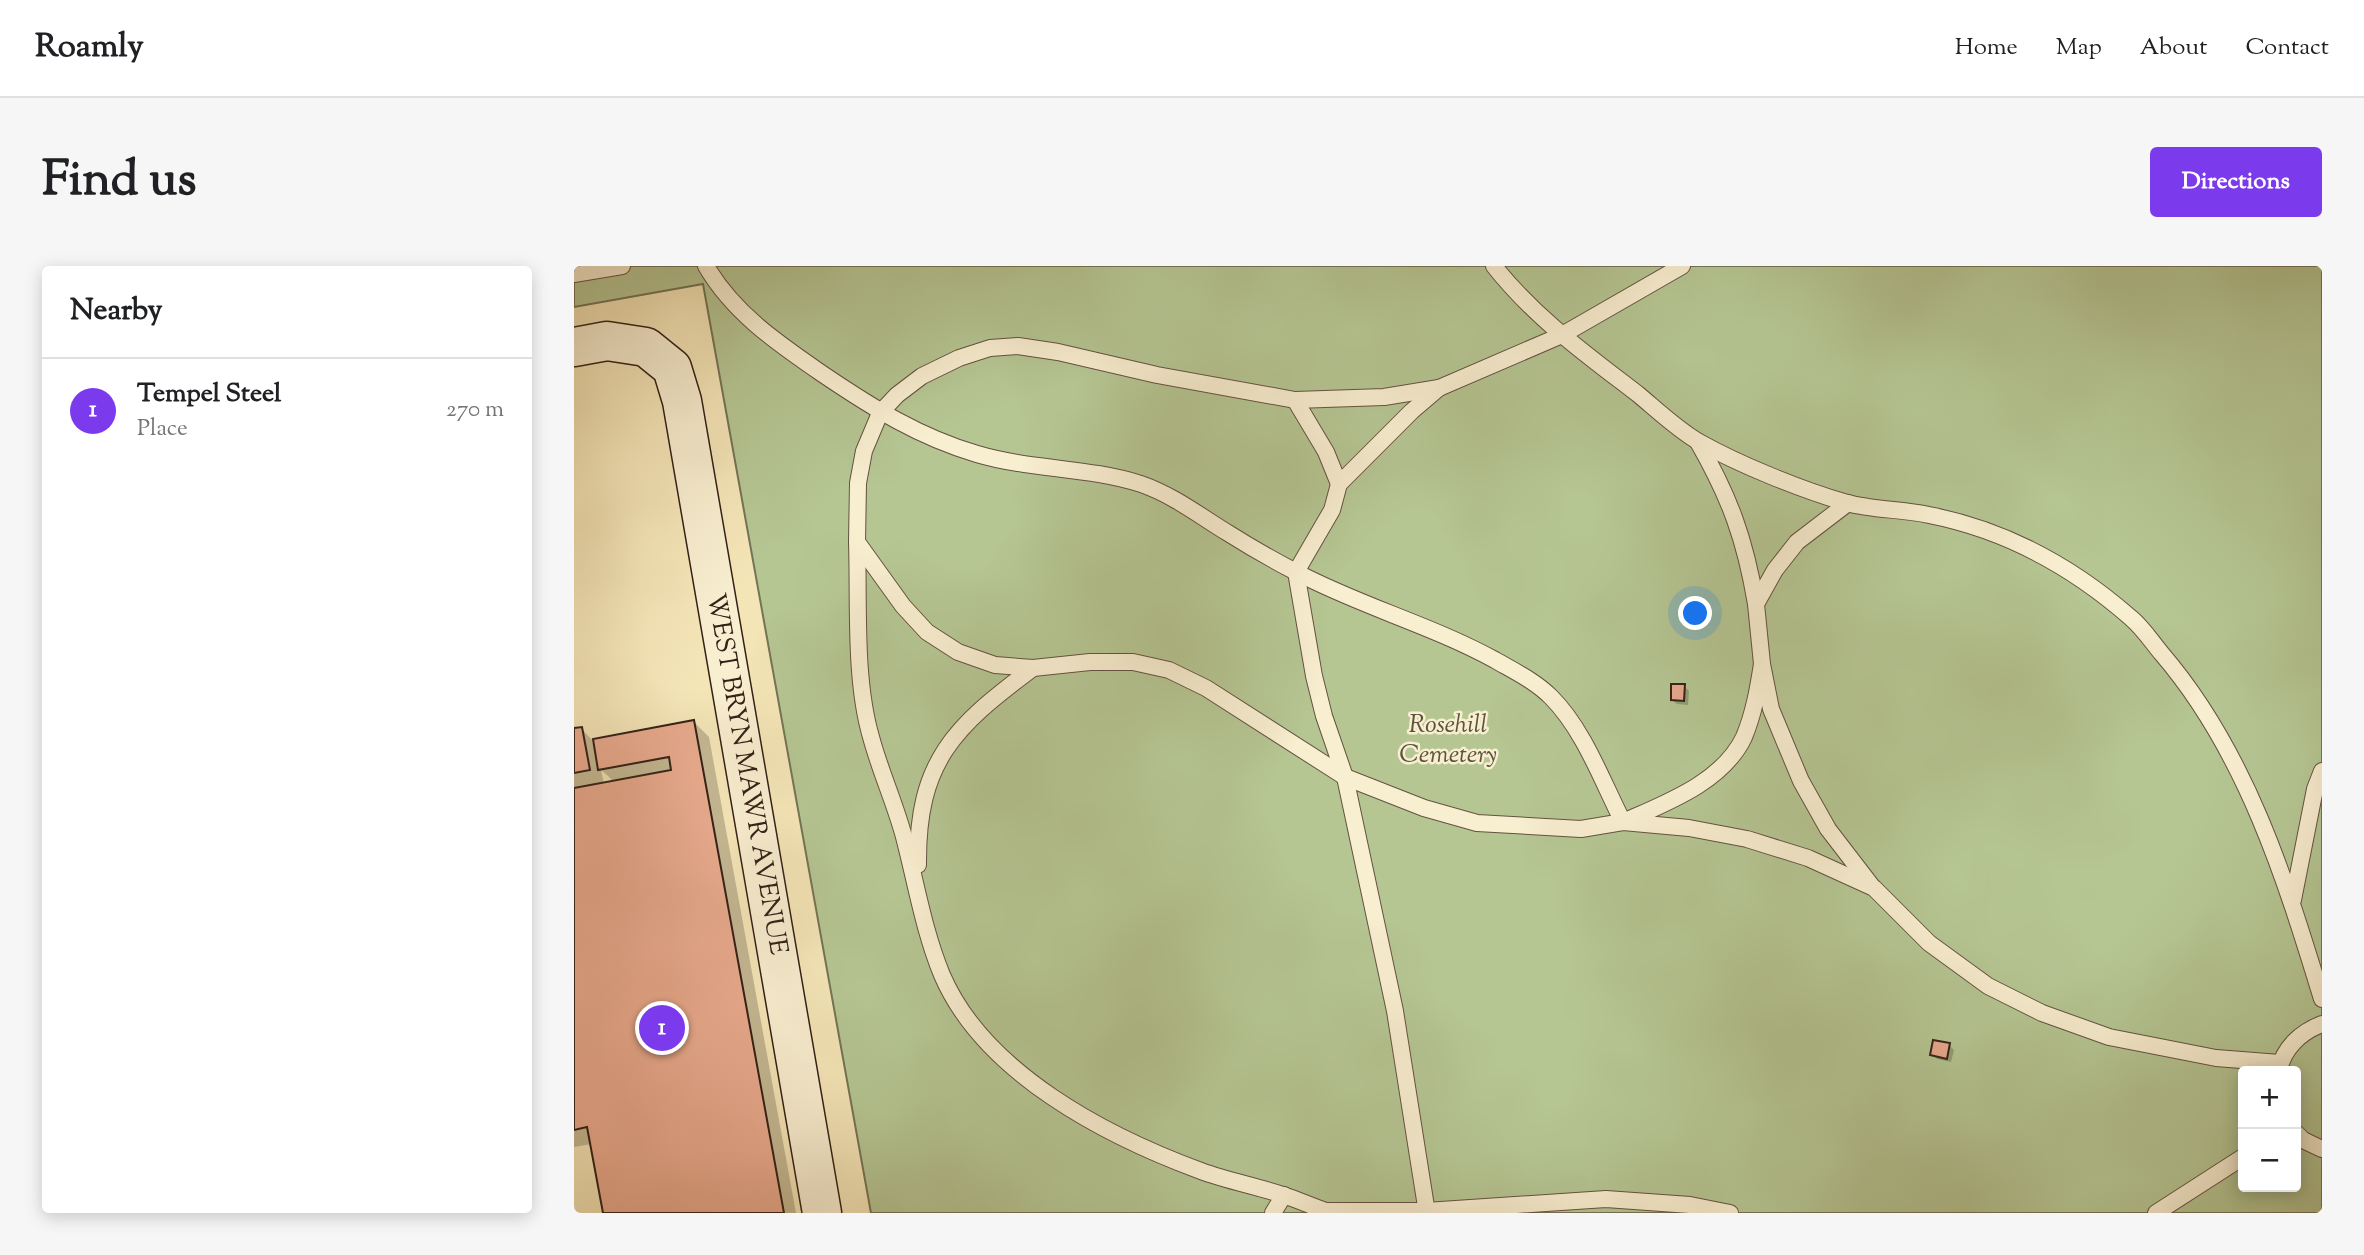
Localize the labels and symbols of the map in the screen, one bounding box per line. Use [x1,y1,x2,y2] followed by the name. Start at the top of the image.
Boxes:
[696,590,796,958] street label: WEST BRYN MAWR AVENUE
[1678,596,1712,630] your location
[1399,707,1497,774] park label: Rosehill Cemetery
[639,1002,685,1054] pin: 1

